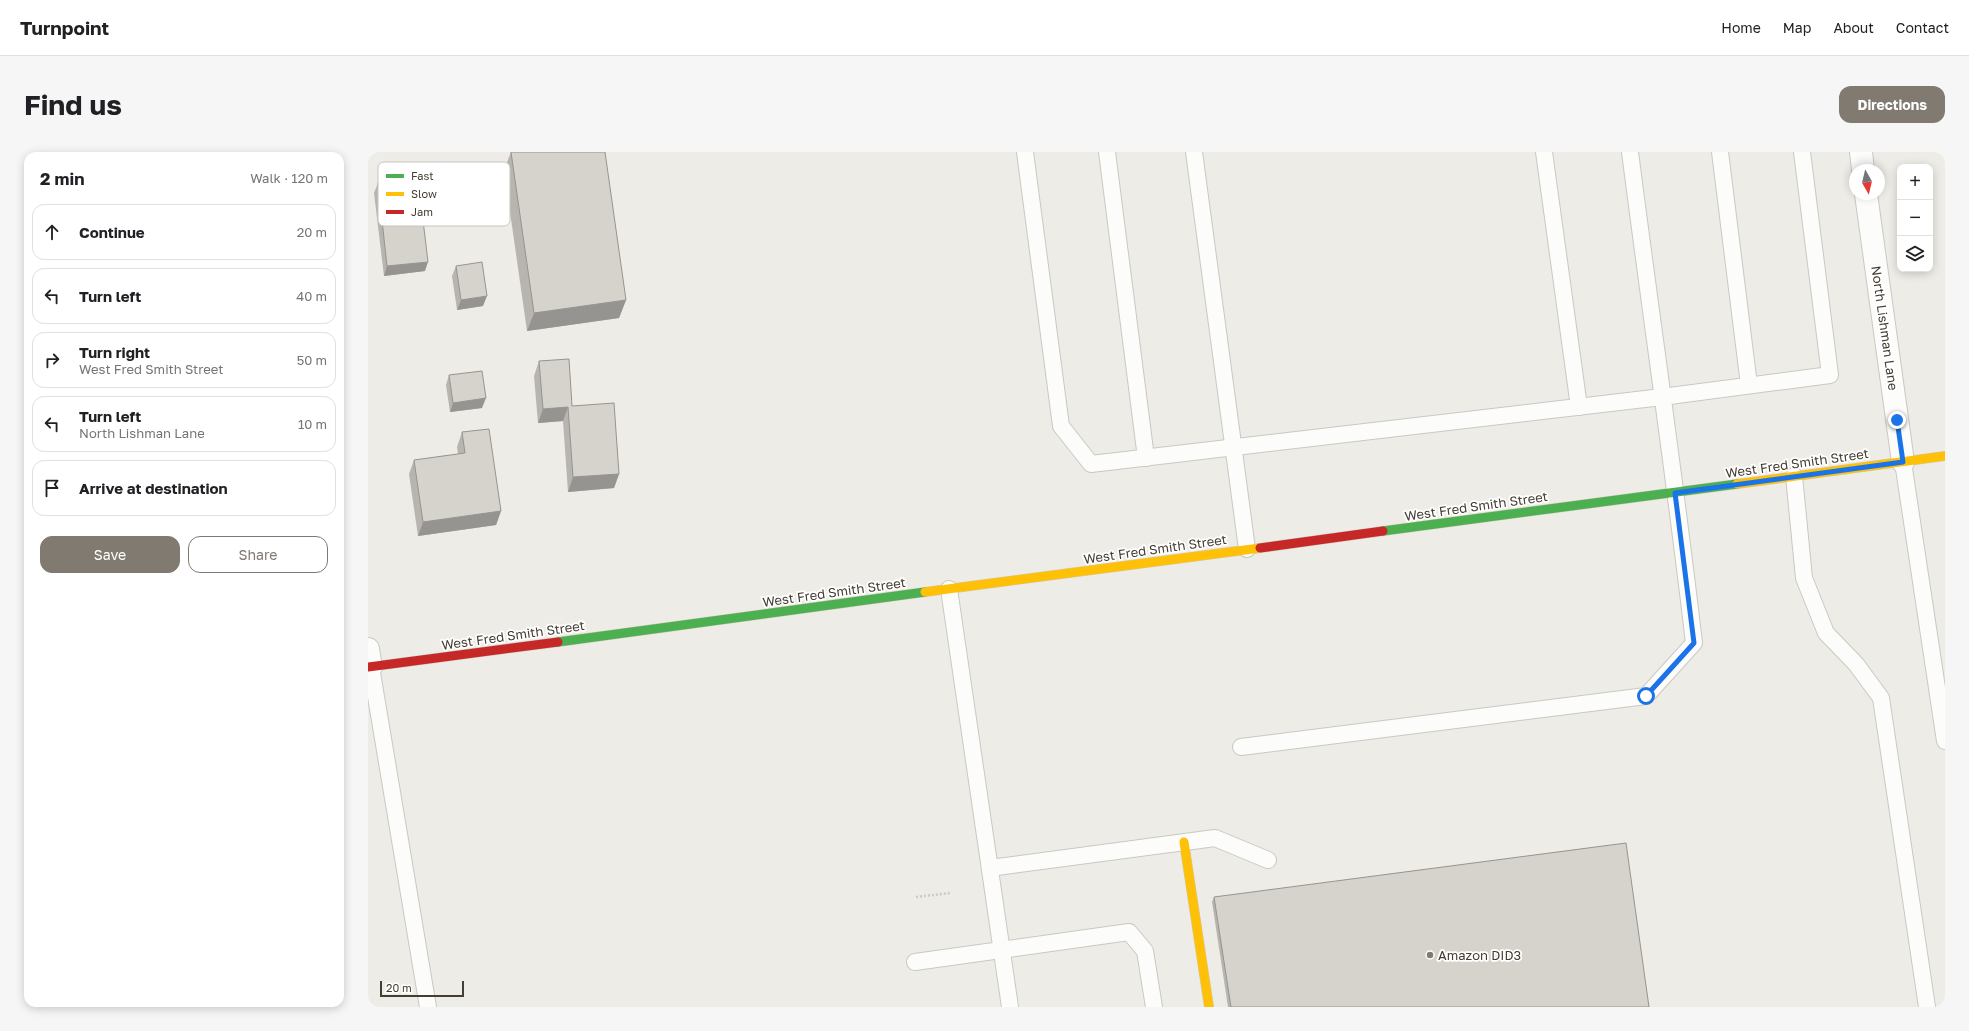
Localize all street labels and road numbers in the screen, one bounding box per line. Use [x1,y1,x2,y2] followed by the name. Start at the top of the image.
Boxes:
[1868,265,1902,391] street label: North Lishman Lane
[1724,445,1870,481] street label: West Fred Smith Street
[1403,488,1549,524] street label: West Fred Smith Street
[1082,531,1228,567] street label: West Fred Smith Street
[761,574,907,610] street label: West Fred Smith Street
[440,617,586,653] street label: West Fred Smith Street

